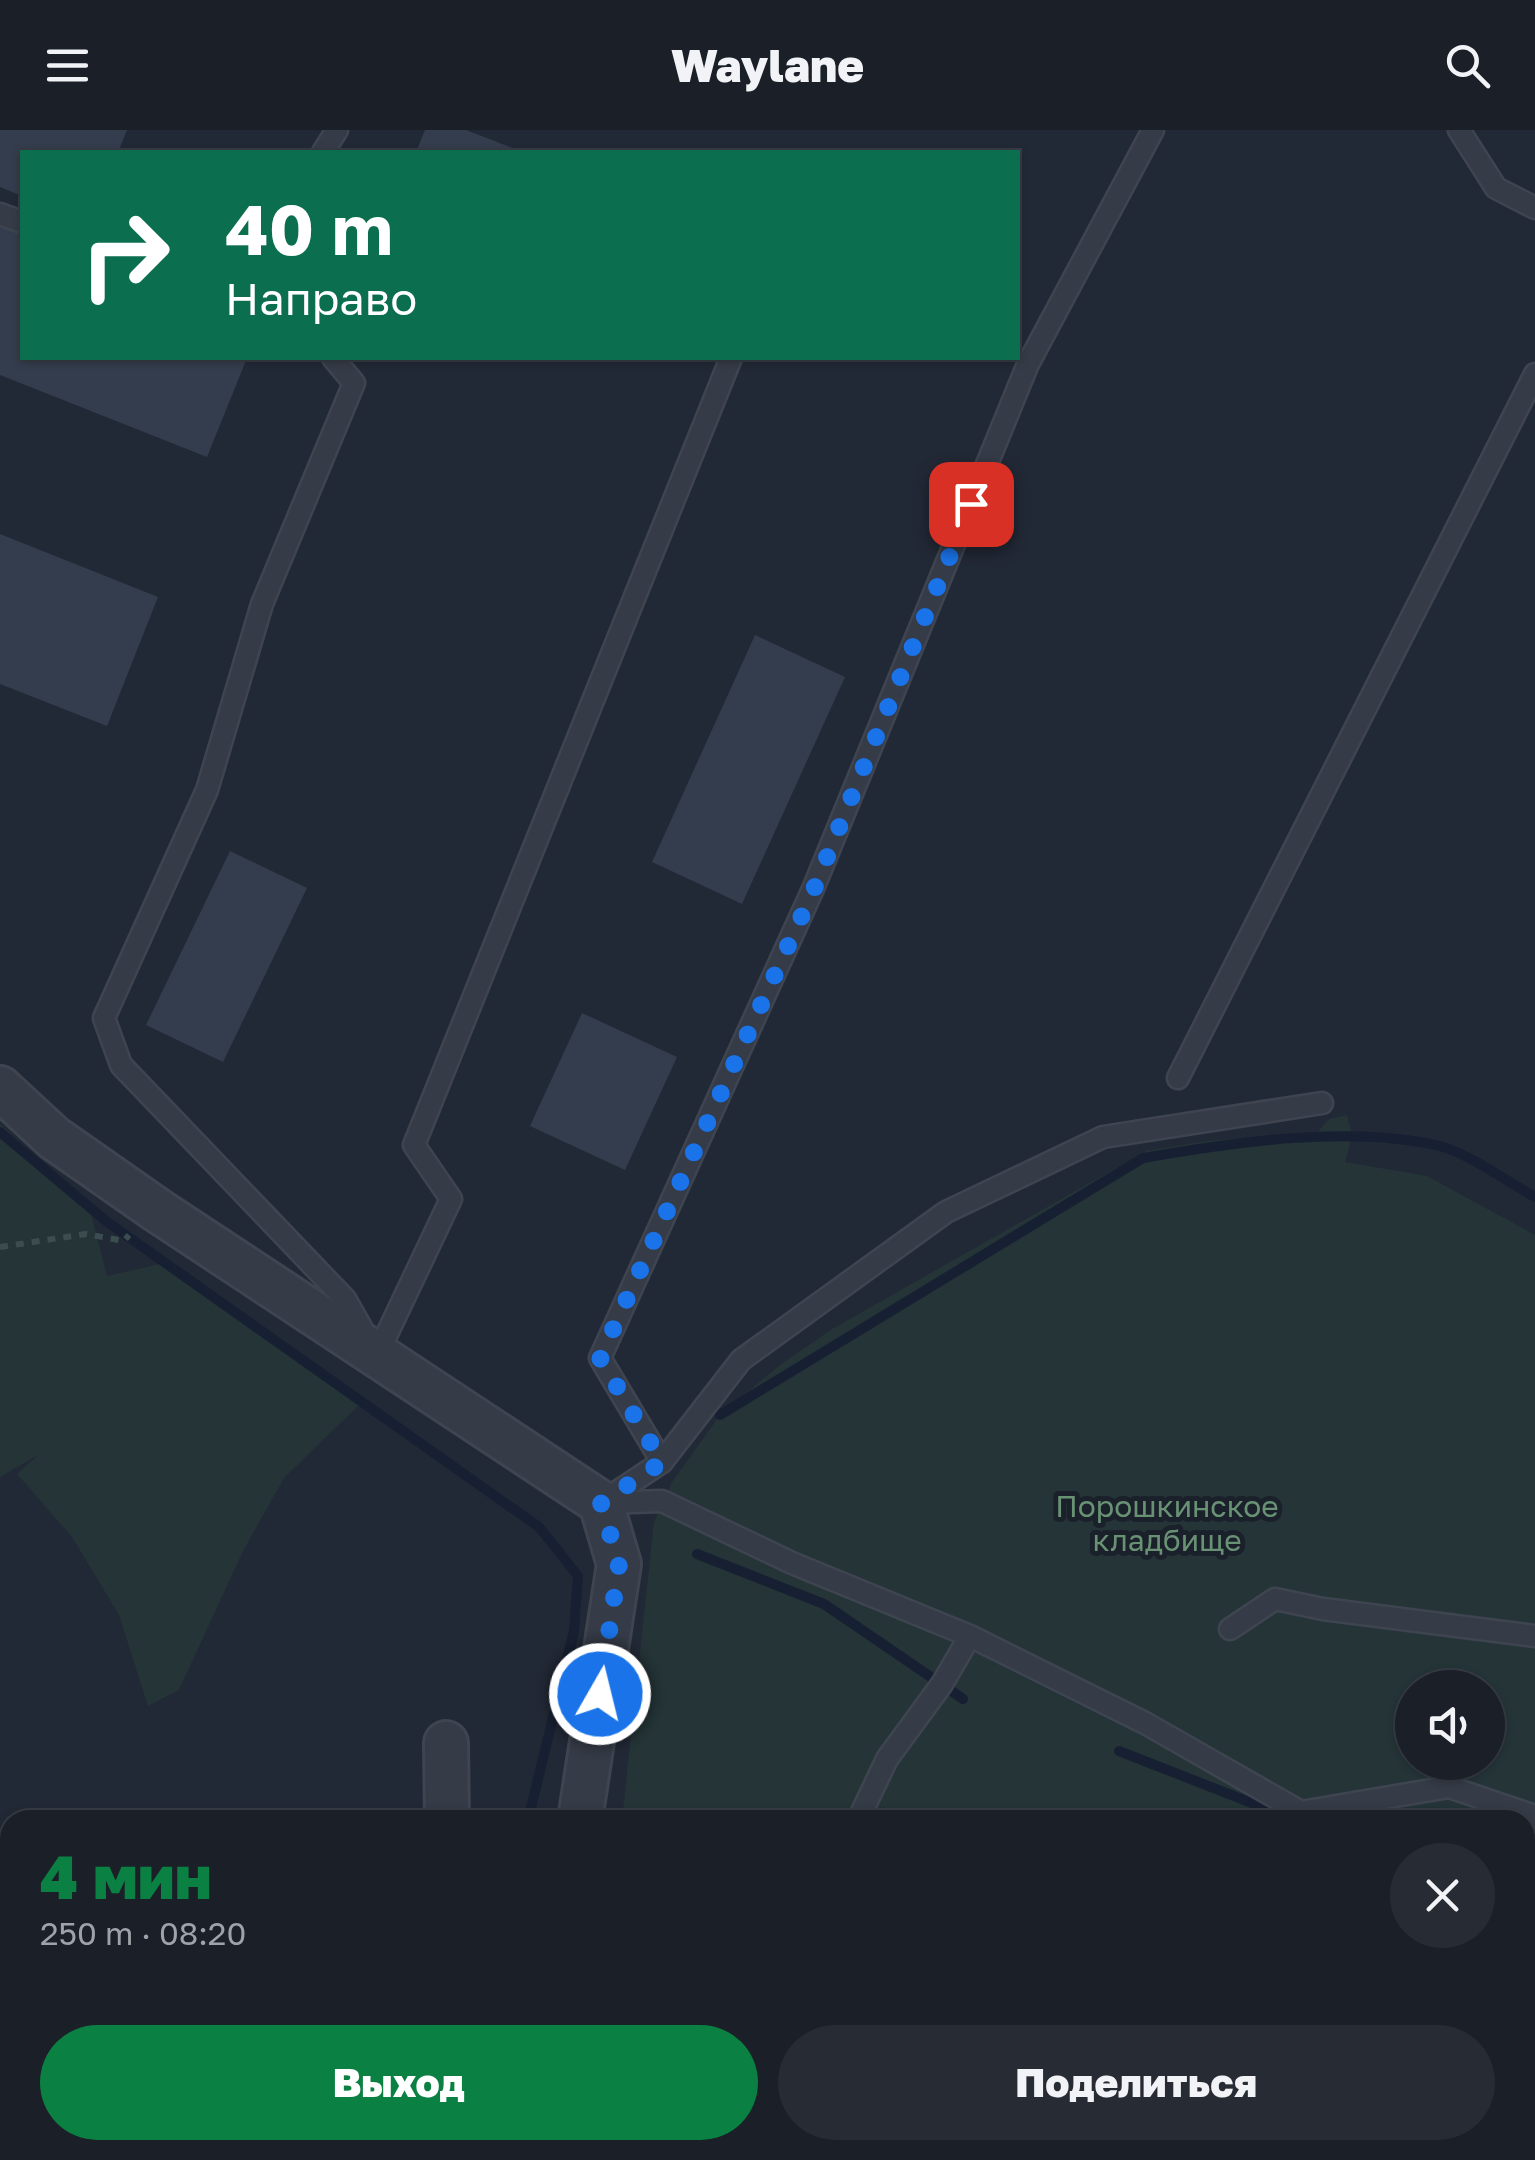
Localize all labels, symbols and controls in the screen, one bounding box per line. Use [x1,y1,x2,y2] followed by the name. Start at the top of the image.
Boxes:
[40,38,95,93] icon: menu
[671,38,864,92] text: Waylane
[1440,38,1495,93] icon: search
[225,186,393,270] text: 40 m
[60,190,190,320] icon: right
[225,271,417,325] text: Направо
[929,462,1014,547] pin
[944,477,999,532] icon: arrive
[1055,1488,1279,1558] park label: Порошкинское кладбище
[548,1642,652,1746] position arrow
[1395,1670,1505,1780] map controls
[1395,1670,1505,1780] button: sound
[40,1840,212,1912] text: 4 мин
[1390,1843,1495,1948] button: close
[40,1914,246,1952] text: 250 m · 08:20
[40,2025,758,2140] button: Выход
[778,2025,1495,2140] button: Поделиться

